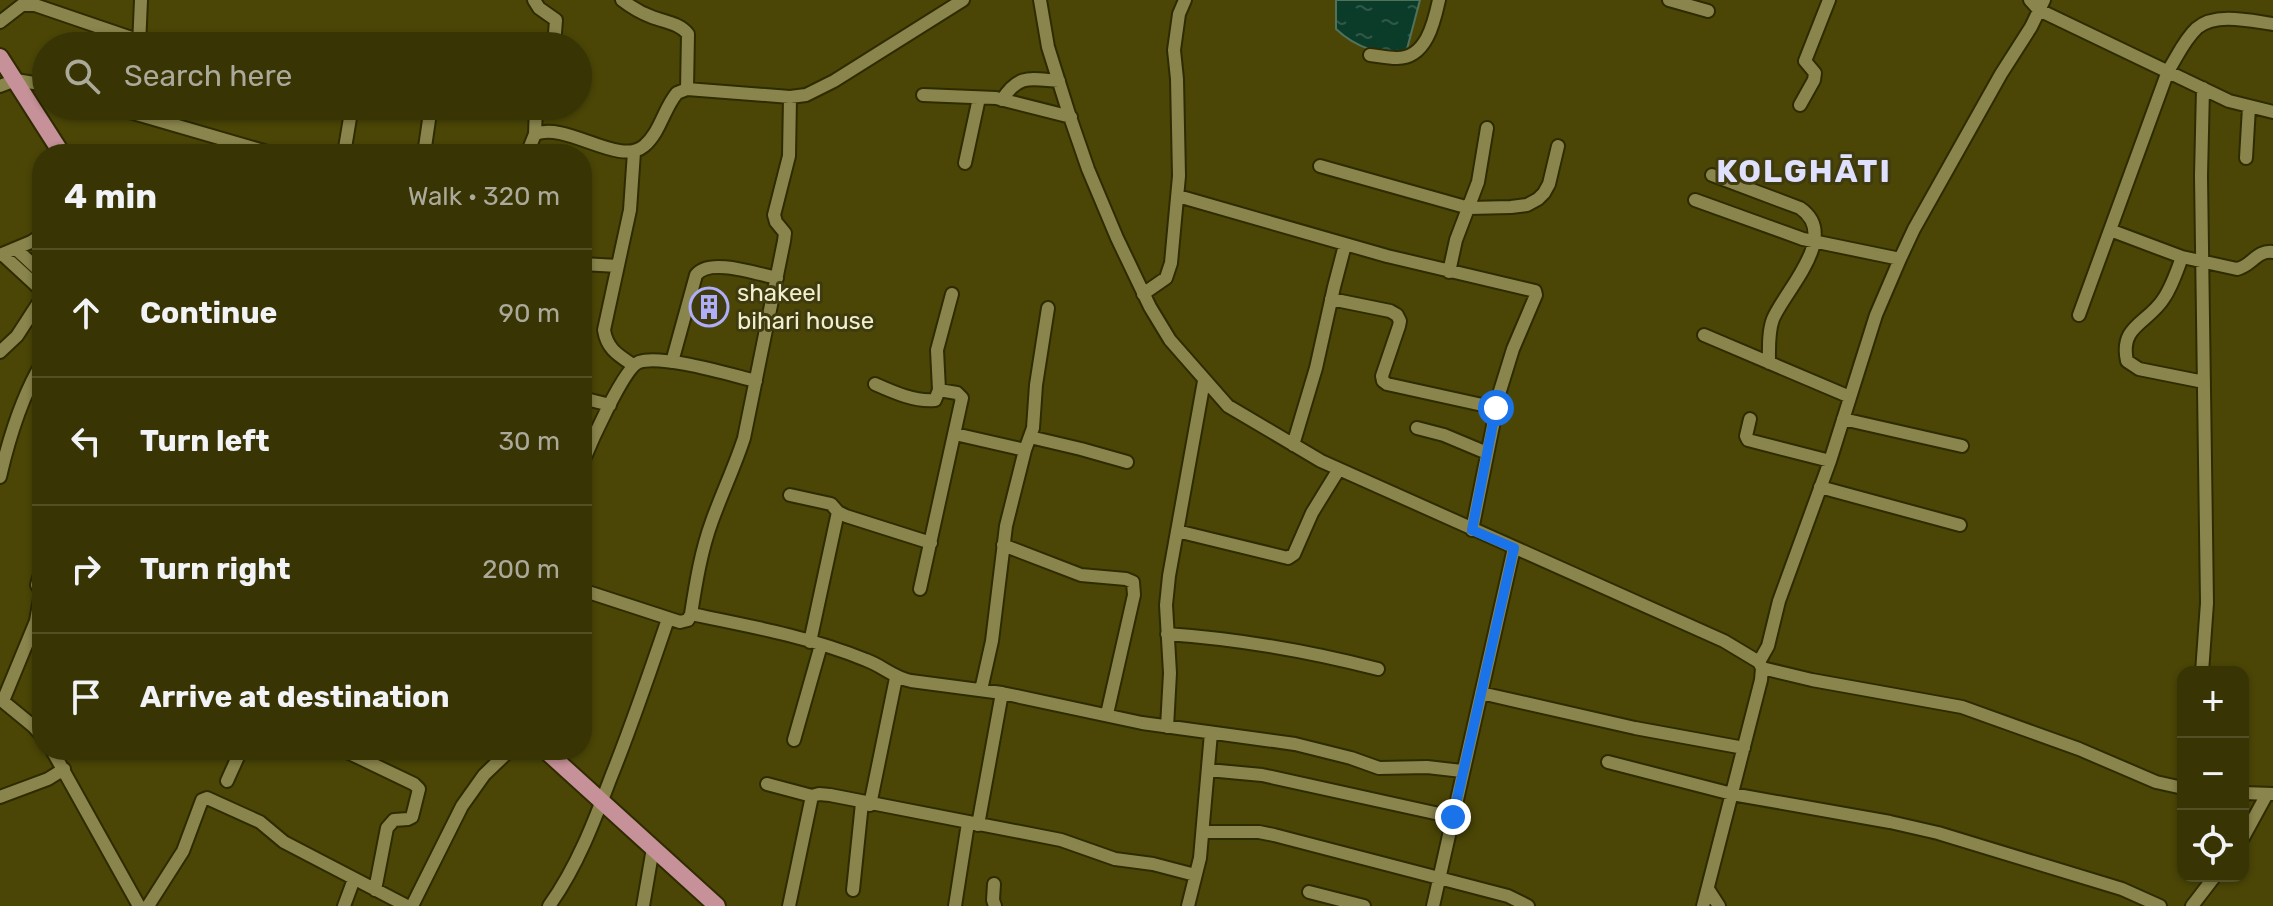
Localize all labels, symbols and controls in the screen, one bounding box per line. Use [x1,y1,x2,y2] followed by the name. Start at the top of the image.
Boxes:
[32,32,592,120] search box
[60,54,104,98] icon: search
[124,58,292,94] text: Search here
[1716,152,1892,190] district label: KOLGHĀTI
[64,176,157,217] text: 4 min
[408,181,560,212] text: Walk · 320 m
[737,279,874,335] place label: shakeel bihari house
[688,286,730,328] building icon: shakeel bihari house
[64,291,108,335] icon: ahead
[140,295,277,331] text: Continue
[499,298,560,329] text: 90 m
[1478,390,1514,426] route start
[64,419,108,463] icon: left
[140,423,270,459] text: Turn left
[498,426,560,457] text: 30 m
[64,547,108,591] icon: right
[140,551,291,587] text: Turn right
[482,554,560,585] text: 200 m
[2177,666,2249,882] map controls
[2177,666,2249,738] button: +
[64,675,108,719] icon: arrive
[140,679,450,715] text: Arrive at destination
[2177,738,2249,810] button: −
[1435,799,1471,835] route end
[2177,810,2249,882] button: locate

